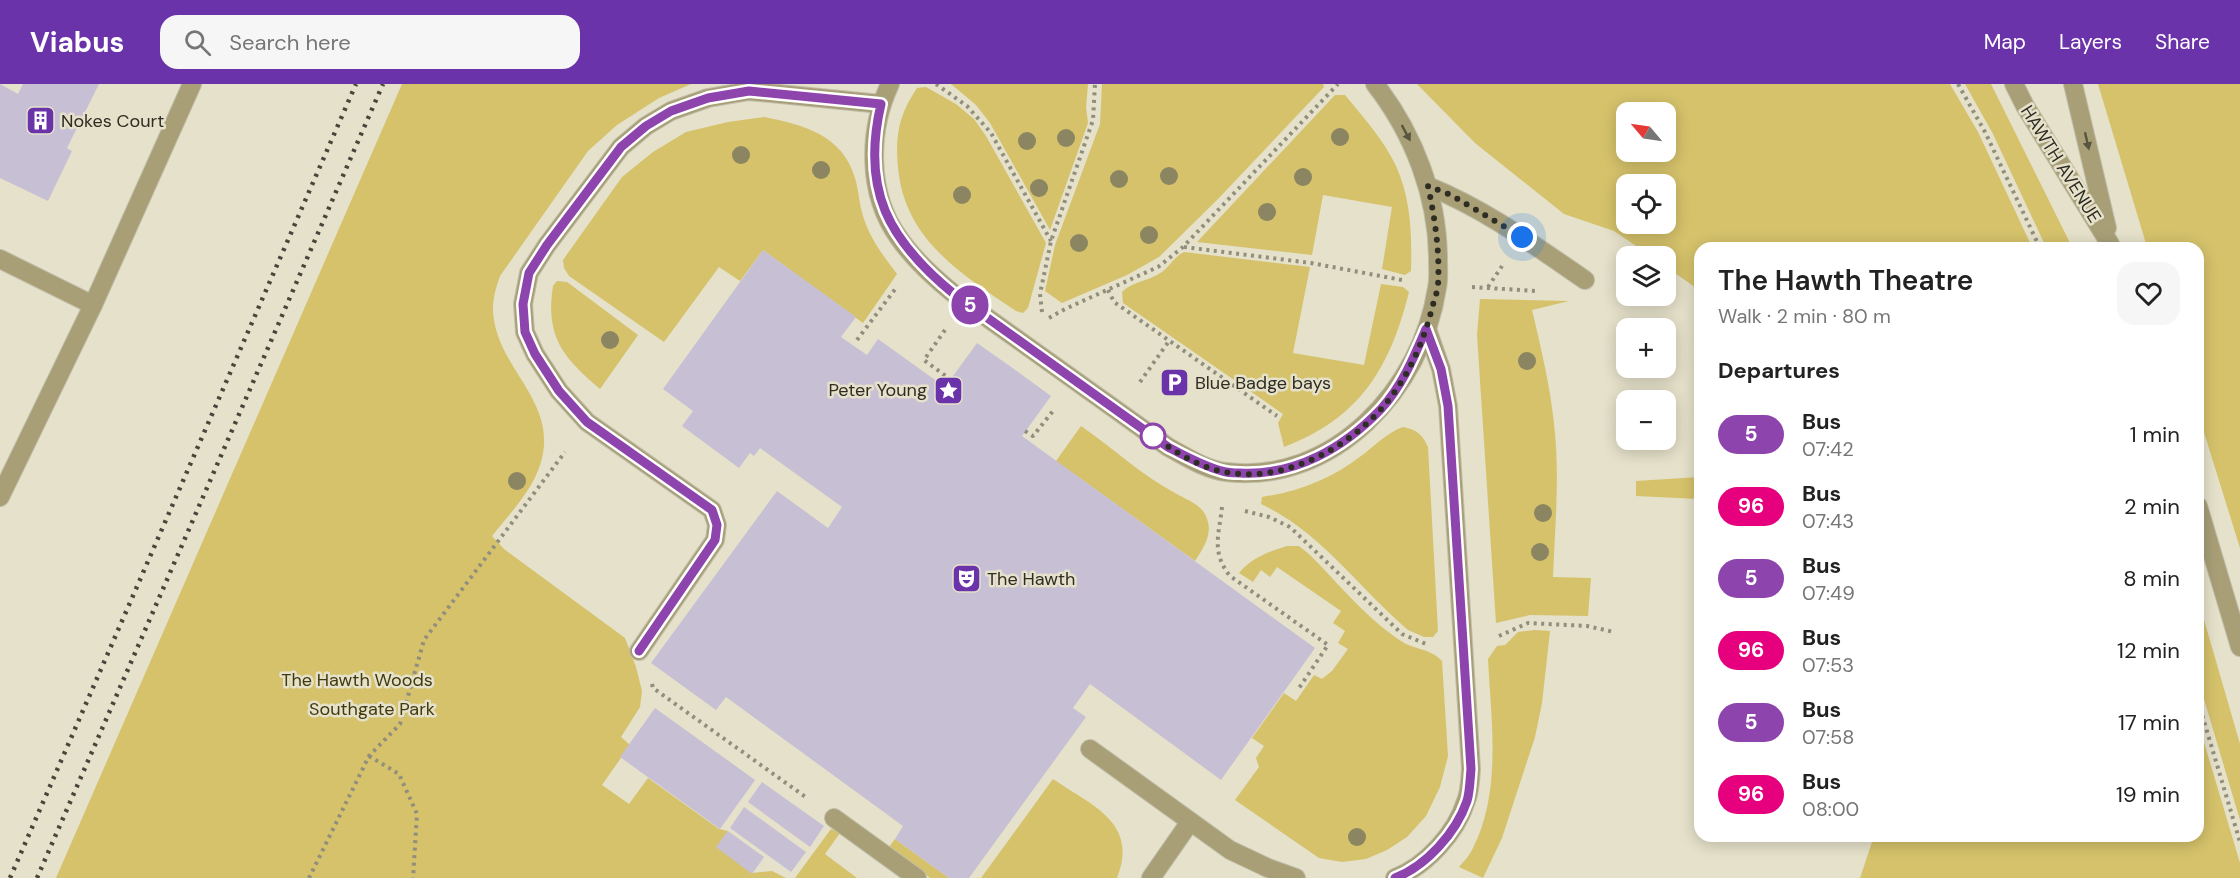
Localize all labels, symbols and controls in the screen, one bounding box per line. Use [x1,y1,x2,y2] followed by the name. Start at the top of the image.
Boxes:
[160,15,580,69] search box
[30,24,124,61] text: Viabus
[181,26,214,59] icon: search
[229,28,351,57] text: Search here
[1984,28,2026,56] text: Map
[2059,28,2122,56] text: Layers
[2155,28,2210,56] text: Share
[2015,101,2107,227] street label: HAWTH AVENUE
[1616,102,1676,162] north arrow
[1616,102,1676,450] map controls
[24,105,56,137] building icon: Nokes Court
[61,109,164,133] place label: Nokes Court
[1401,125,1411,142] one-way arrow
[2082,132,2092,150] one-way arrow
[1616,174,1676,234] button: locate
[1507,222,1537,252] your location
[1616,246,1676,306] button: layers
[1718,262,1973,299] text: The Hawth Theatre
[2117,262,2180,325] button: heart
[950,286,990,324] line badge: 5
[963,291,977,319] text: 5
[1718,303,1891,329] text: Walk · 2 min · 80 m
[1616,318,1676,378] button: +
[1718,356,1840,385] text: Departures
[1158,367,1190,399] parking icon: Blue Badge bays
[1195,371,1331,395] place label: Blue Badge bays
[932,374,964,406] place icon: Peter Young
[828,378,927,402] place label: Peter Young
[1616,390,1676,450] button: −
[1802,407,1841,436] text: Bus
[1744,420,1758,448] text: 5
[2130,420,2180,449] text: 1 min
[1140,423,1166,449] unlabelled marker
[1802,436,1854,462] text: 07:42
[1802,479,1841,508] text: Bus
[1738,492,1764,520] text: 96
[2124,492,2180,521] text: 2 min
[1802,508,1854,534] text: 07:43
[1802,551,1841,580] text: Bus
[950,563,982,595] theatre icon: The Hawth
[1744,564,1758,592] text: 5
[2123,564,2180,593] text: 8 min
[987,567,1075,591] place label: The Hawth
[1802,580,1855,606] text: 07:49
[1802,623,1841,652] text: Bus
[1738,636,1764,664] text: 96
[2117,636,2180,665] text: 12 min
[1802,652,1854,678] text: 07:53
[281,668,433,692] park label: The Hawth Woods
[1802,695,1841,724] text: Bus
[309,697,435,721] park label: Southgate Park
[1744,708,1758,736] text: 5
[2118,708,2180,737] text: 17 min
[1802,724,1854,750] text: 07:58
[1802,767,1841,796] text: Bus
[1738,780,1764,808] text: 96
[2116,780,2180,809] text: 19 min
[1802,796,1859,822] text: 08:00

